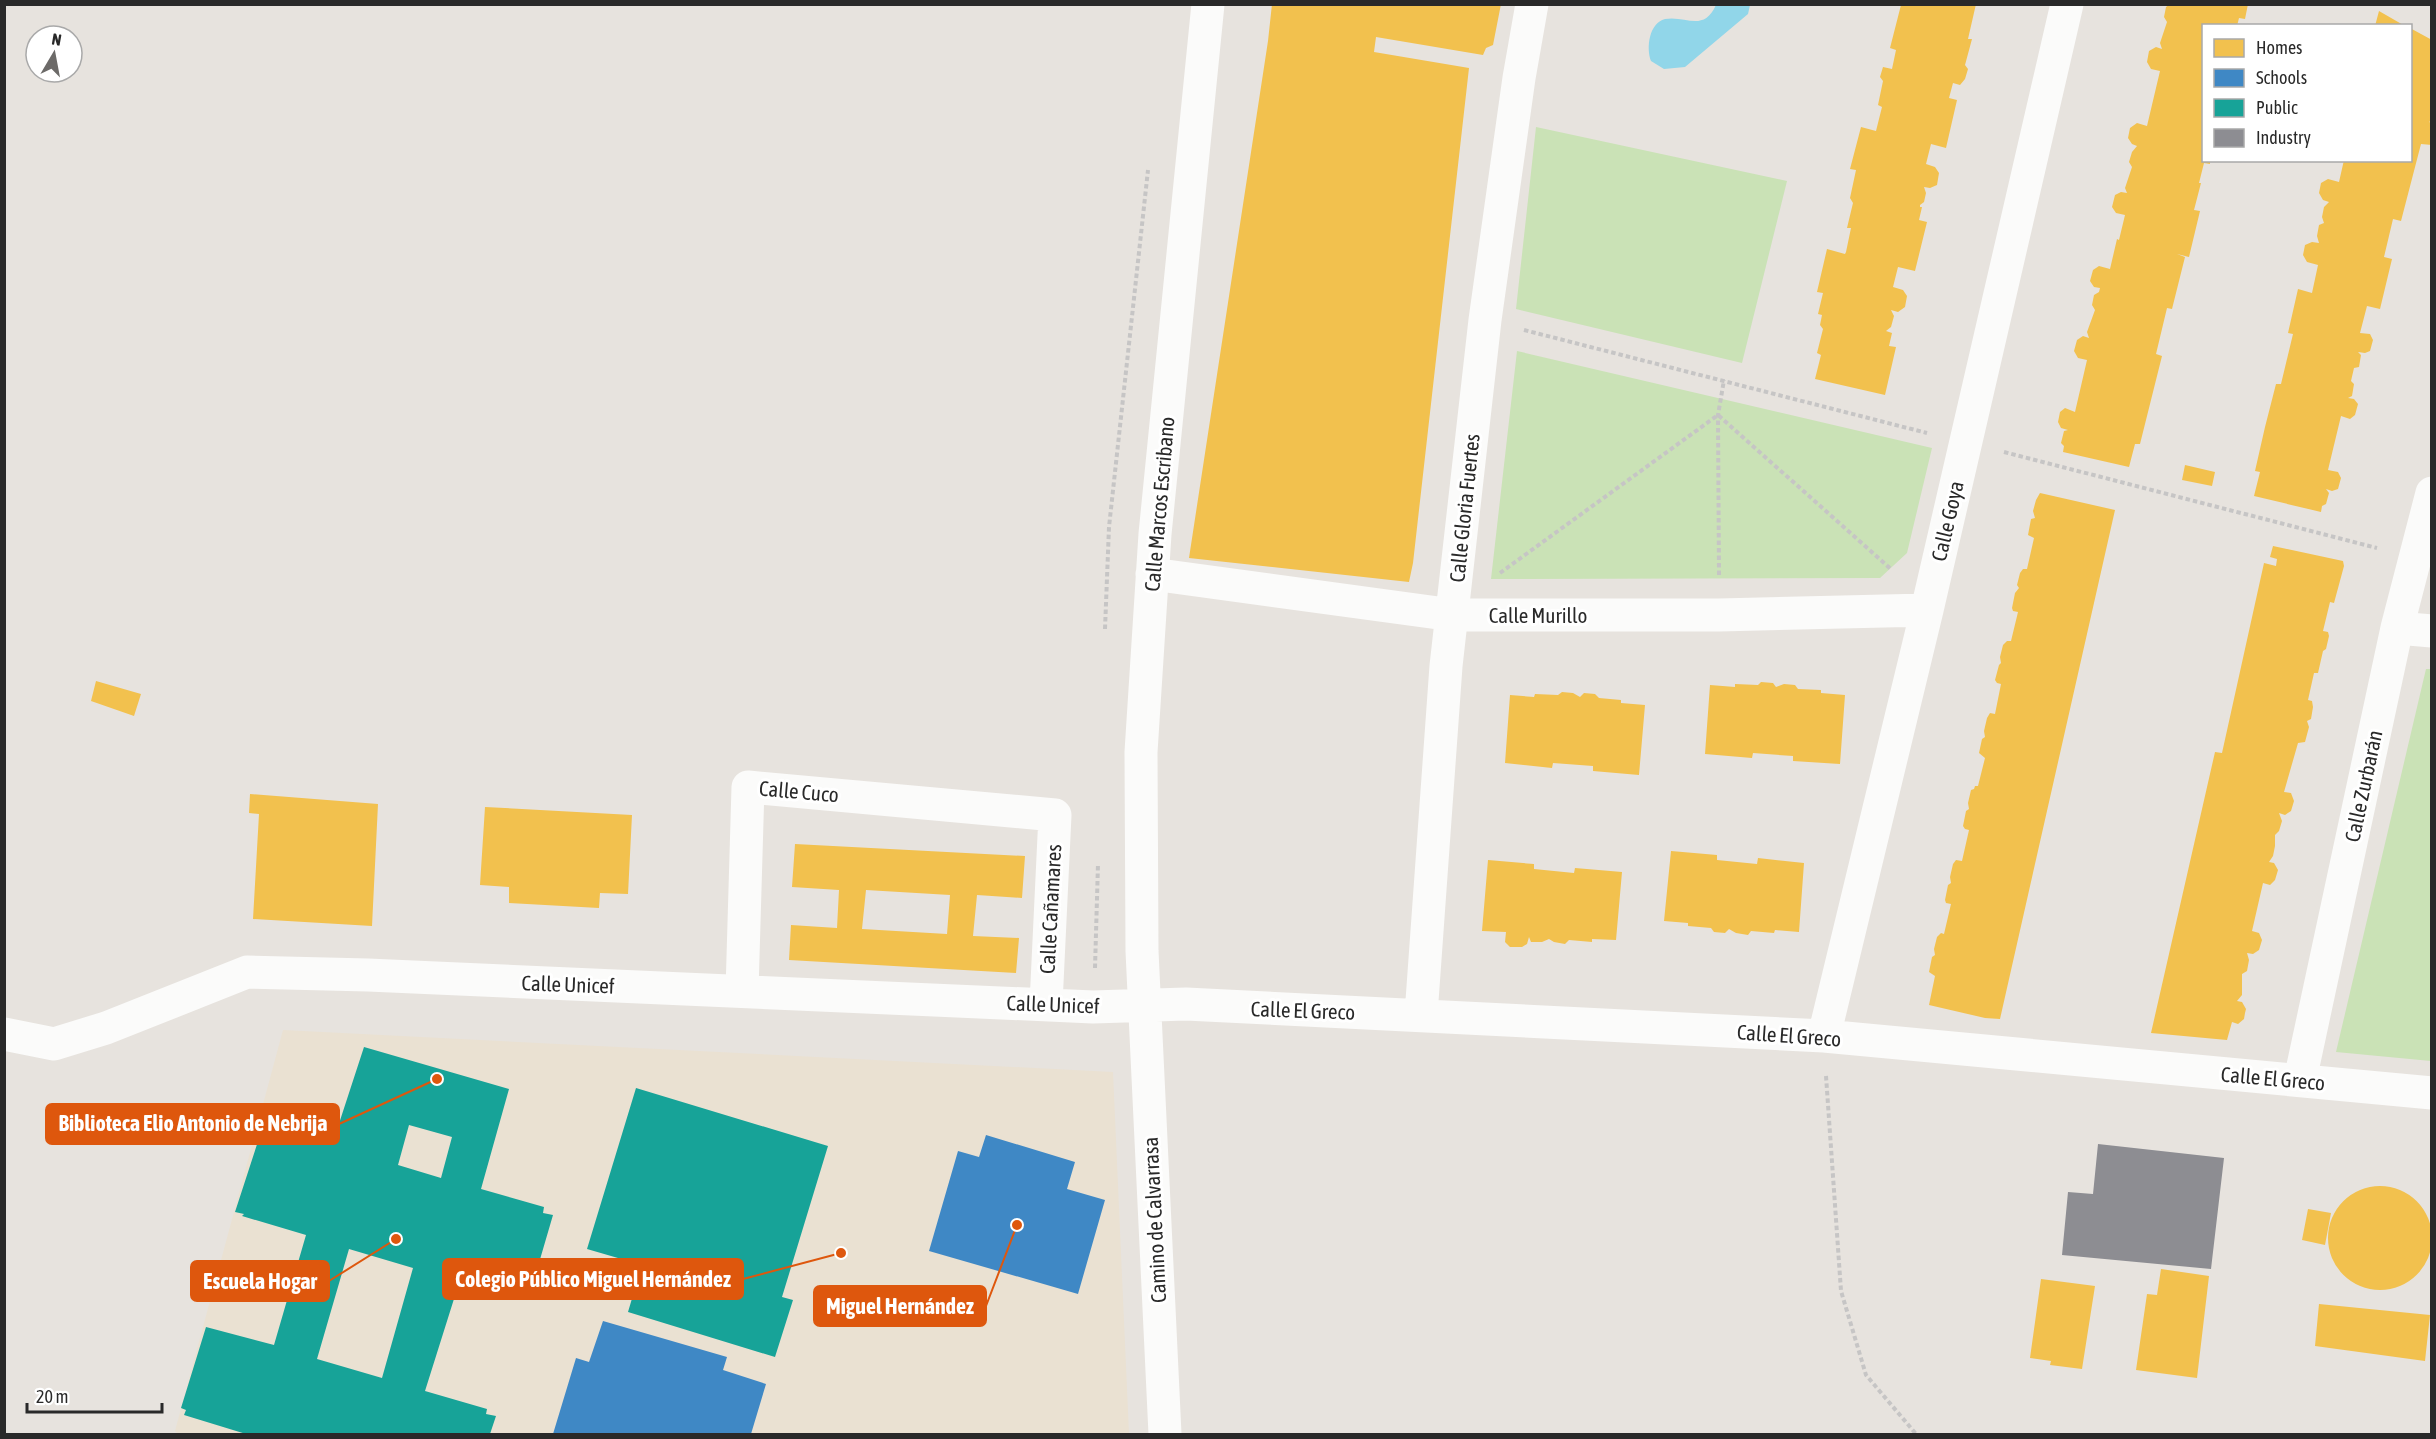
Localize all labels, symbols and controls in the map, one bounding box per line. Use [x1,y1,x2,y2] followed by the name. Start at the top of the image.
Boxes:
[24,24,84,84] north arrow
[2202,24,2412,162] legend
[50,30,63,49] text: N
[2256,37,2302,58] text: Homes
[2256,67,2307,88] text: Schools
[2256,97,2298,118] text: Public
[2256,127,2311,148] text: Industry
[1139,416,1179,592] street label: Calle Marcos Escribano
[1444,433,1484,583] street label: Calle Gloria Fuertes
[1926,479,1968,563] street label: Calle Goya
[1489,603,1587,627] street label: Calle Murillo
[2339,728,2387,844] street label: Calle Zurbarán
[758,776,840,806] street label: Calle Cuco
[1035,844,1065,974] street label: Calle Cañamares
[521,970,615,998] street label: Calle Unicef
[1006,990,1100,1018] street label: Calle Unicef
[1250,996,1356,1024] street label: Calle El Greco
[1736,1019,1842,1051] street label: Calle El Greco
[2220,1061,2326,1095] street label: Calle El Greco
[46,1104,339,1144] callout: Biblioteca Elio Antonio de Nebrija
[59,1110,327,1136] text: Biblioteca Elio Antonio de Nebrija
[1138,1136,1170,1304] street label: Camino de Calvarrasa
[443,1259,743,1299] callout: Colegio Público Miguel Hernández
[191,1261,329,1301] callout: Escuela Hogar
[455,1266,731,1292] text: Colegio Público Miguel Hernández
[203,1268,317,1294] text: Escuela Hogar
[814,1286,986,1326] callout: Miguel Hernández
[826,1293,974,1319] text: Miguel Hernández
[27,1376,162,1414] scale bar
[36,1386,68,1407] text: 20 m

